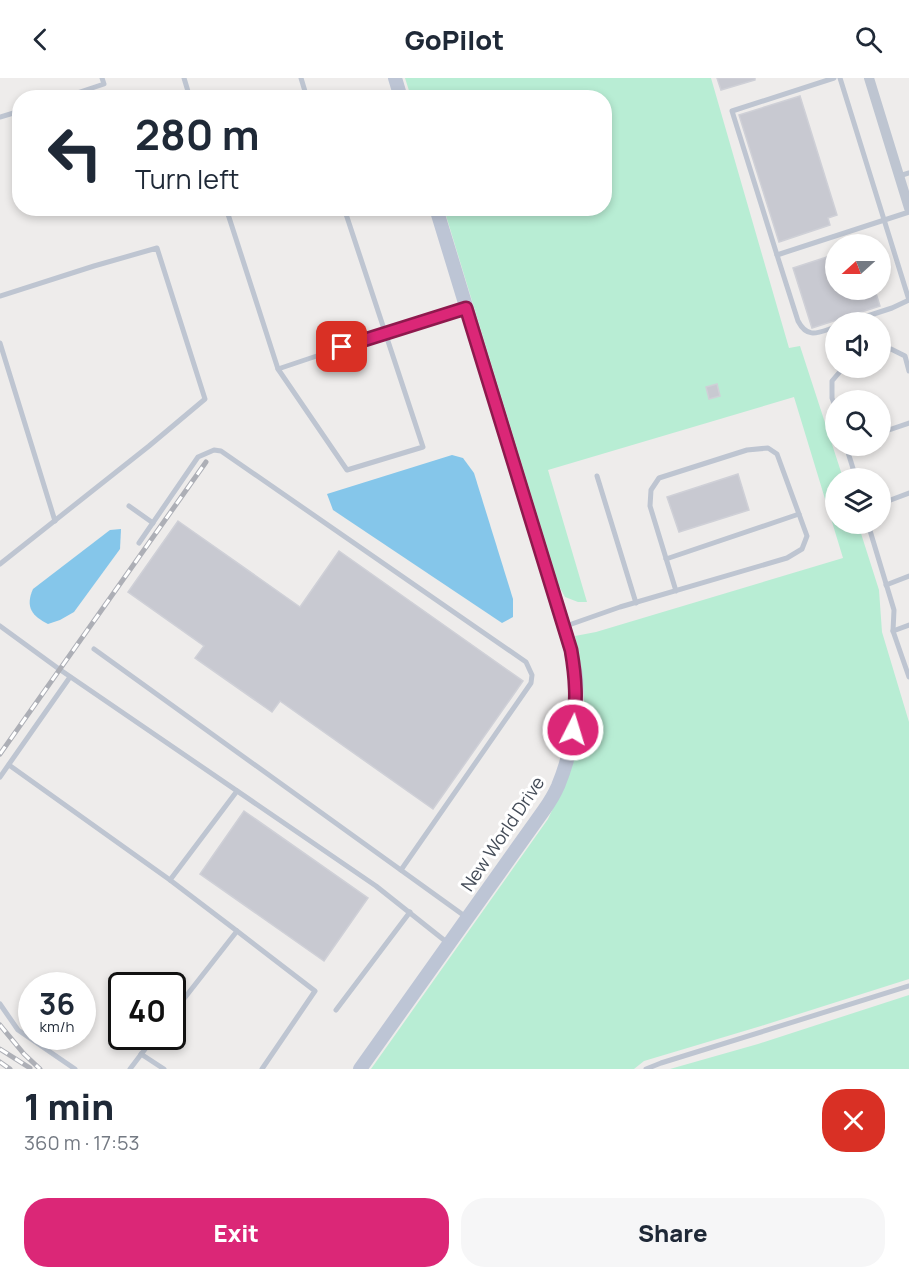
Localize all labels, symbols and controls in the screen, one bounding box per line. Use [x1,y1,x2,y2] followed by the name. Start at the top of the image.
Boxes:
[405,21,504,58] text: GoPilot
[24,23,57,56] icon: back
[852,23,885,56] icon: search
[135,105,260,163] text: 280 m
[36,114,114,192] icon: left
[135,160,239,197] text: Turn left
[825,234,891,300] north arrow
[825,234,891,534] map controls
[825,312,891,378] button: sound
[316,321,367,372] pin
[325,330,358,363] icon: arrive
[825,390,891,456] button: search
[825,468,891,534] button: layers
[541,698,605,762] position arrow
[455,771,549,895] street label: New World Drive
[108,972,186,1050] speed limit sign: 40
[39,983,75,1024] text: 36
[40,1016,74,1037] text: km/h
[24,1082,114,1131] text: 1 min
[822,1089,885,1152] button: close
[24,1129,140,1156] text: 360 m · 17:53
[24,1198,449,1267] button: Exit
[461,1198,885,1267] button: Share

